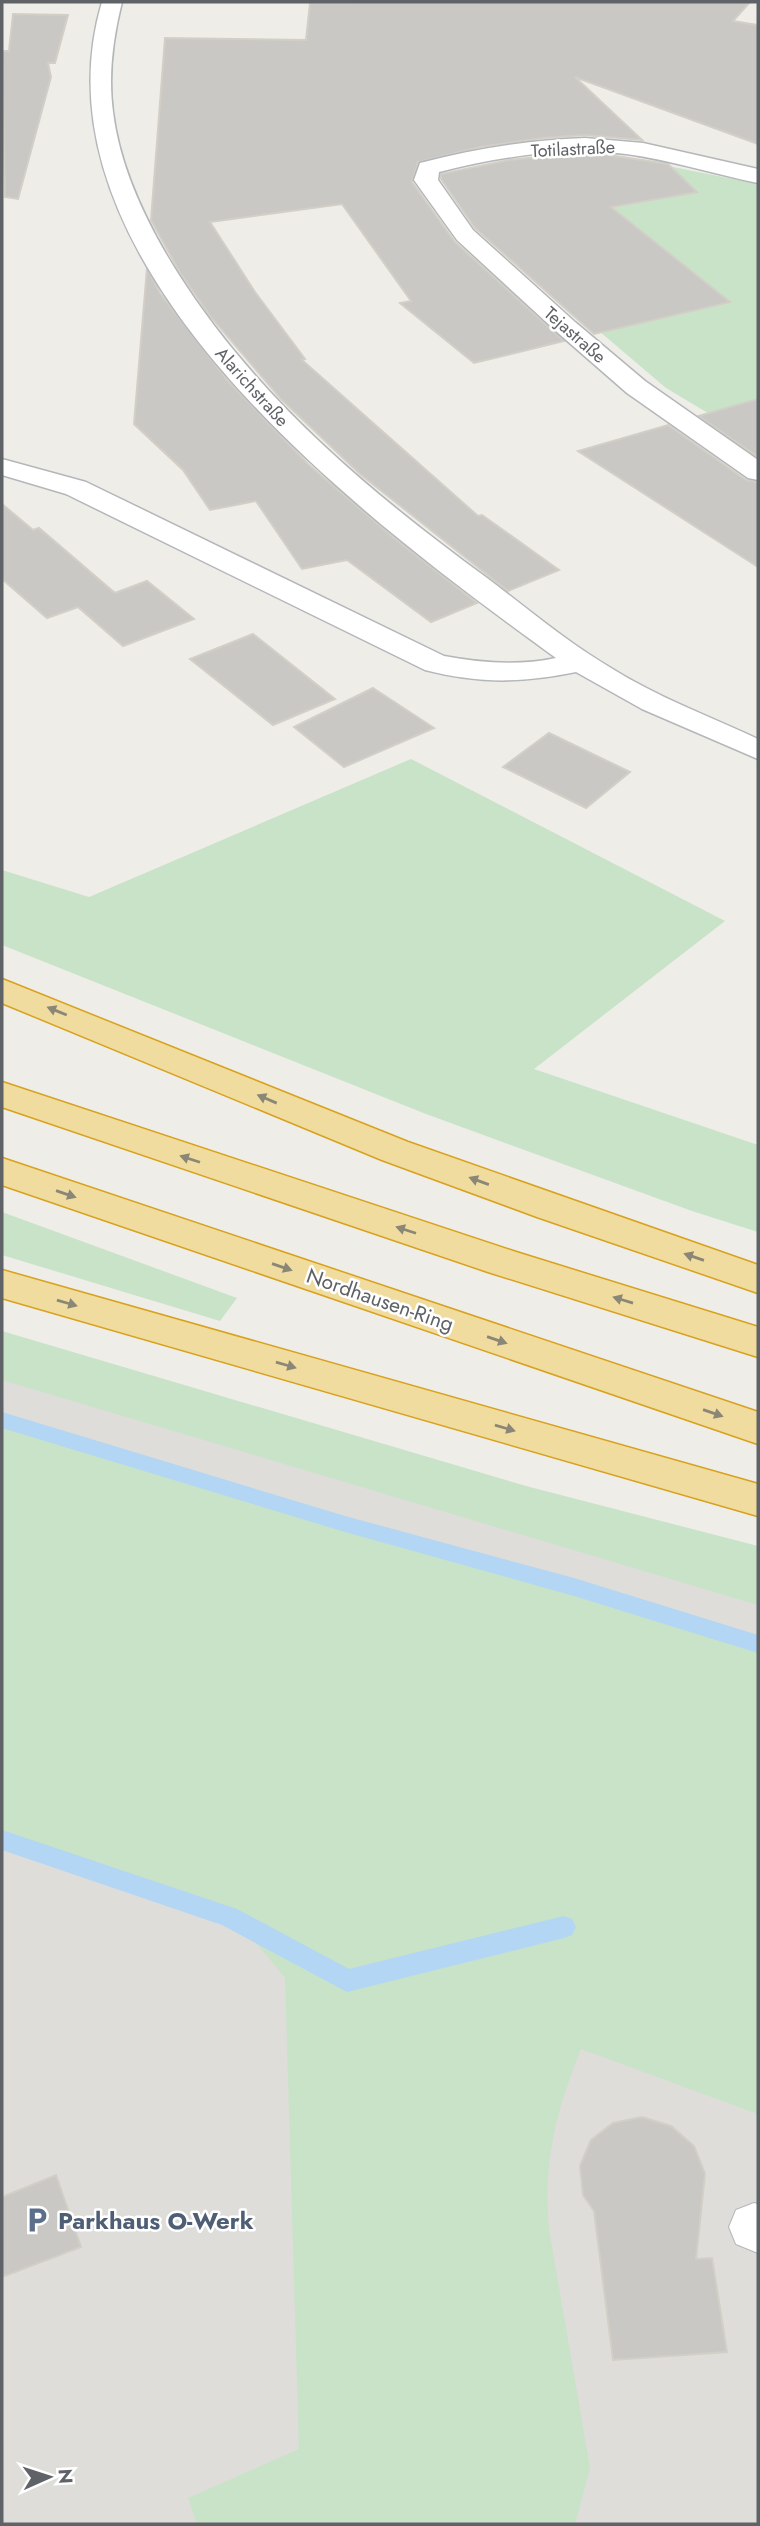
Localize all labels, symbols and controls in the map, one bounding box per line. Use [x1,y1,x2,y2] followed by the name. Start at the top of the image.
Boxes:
[530,134,616,164] street label: Totilastraße
[538,301,612,369] street label: Tejastraße
[209,341,295,433] street label: Alarichstraße
[46,1006,67,1017] one-way arrow
[256,1093,277,1104] one-way arrow
[180,1153,201,1164] one-way arrow
[469,1175,490,1186] one-way arrow
[56,1189,77,1200] one-way arrow
[396,1225,417,1235] one-way arrow
[683,1251,704,1262] one-way arrow
[302,1261,458,1339] street label: Nordhausen-Ring
[271,1262,292,1273] one-way arrow
[612,1294,633,1304] one-way arrow
[57,1298,79,1309] one-way arrow
[487,1335,508,1346] one-way arrow
[276,1361,297,1371] one-way arrow
[702,1408,723,1419] one-way arrow
[495,1423,516,1433] one-way arrow
[58,2203,254,2238] place label: Parkhaus O-Werk
[22,2205,52,2235] parking icon: Parkhaus O-Werk
[14,2442,84,2512] north arrow
[52,2468,79,2484] text: N

